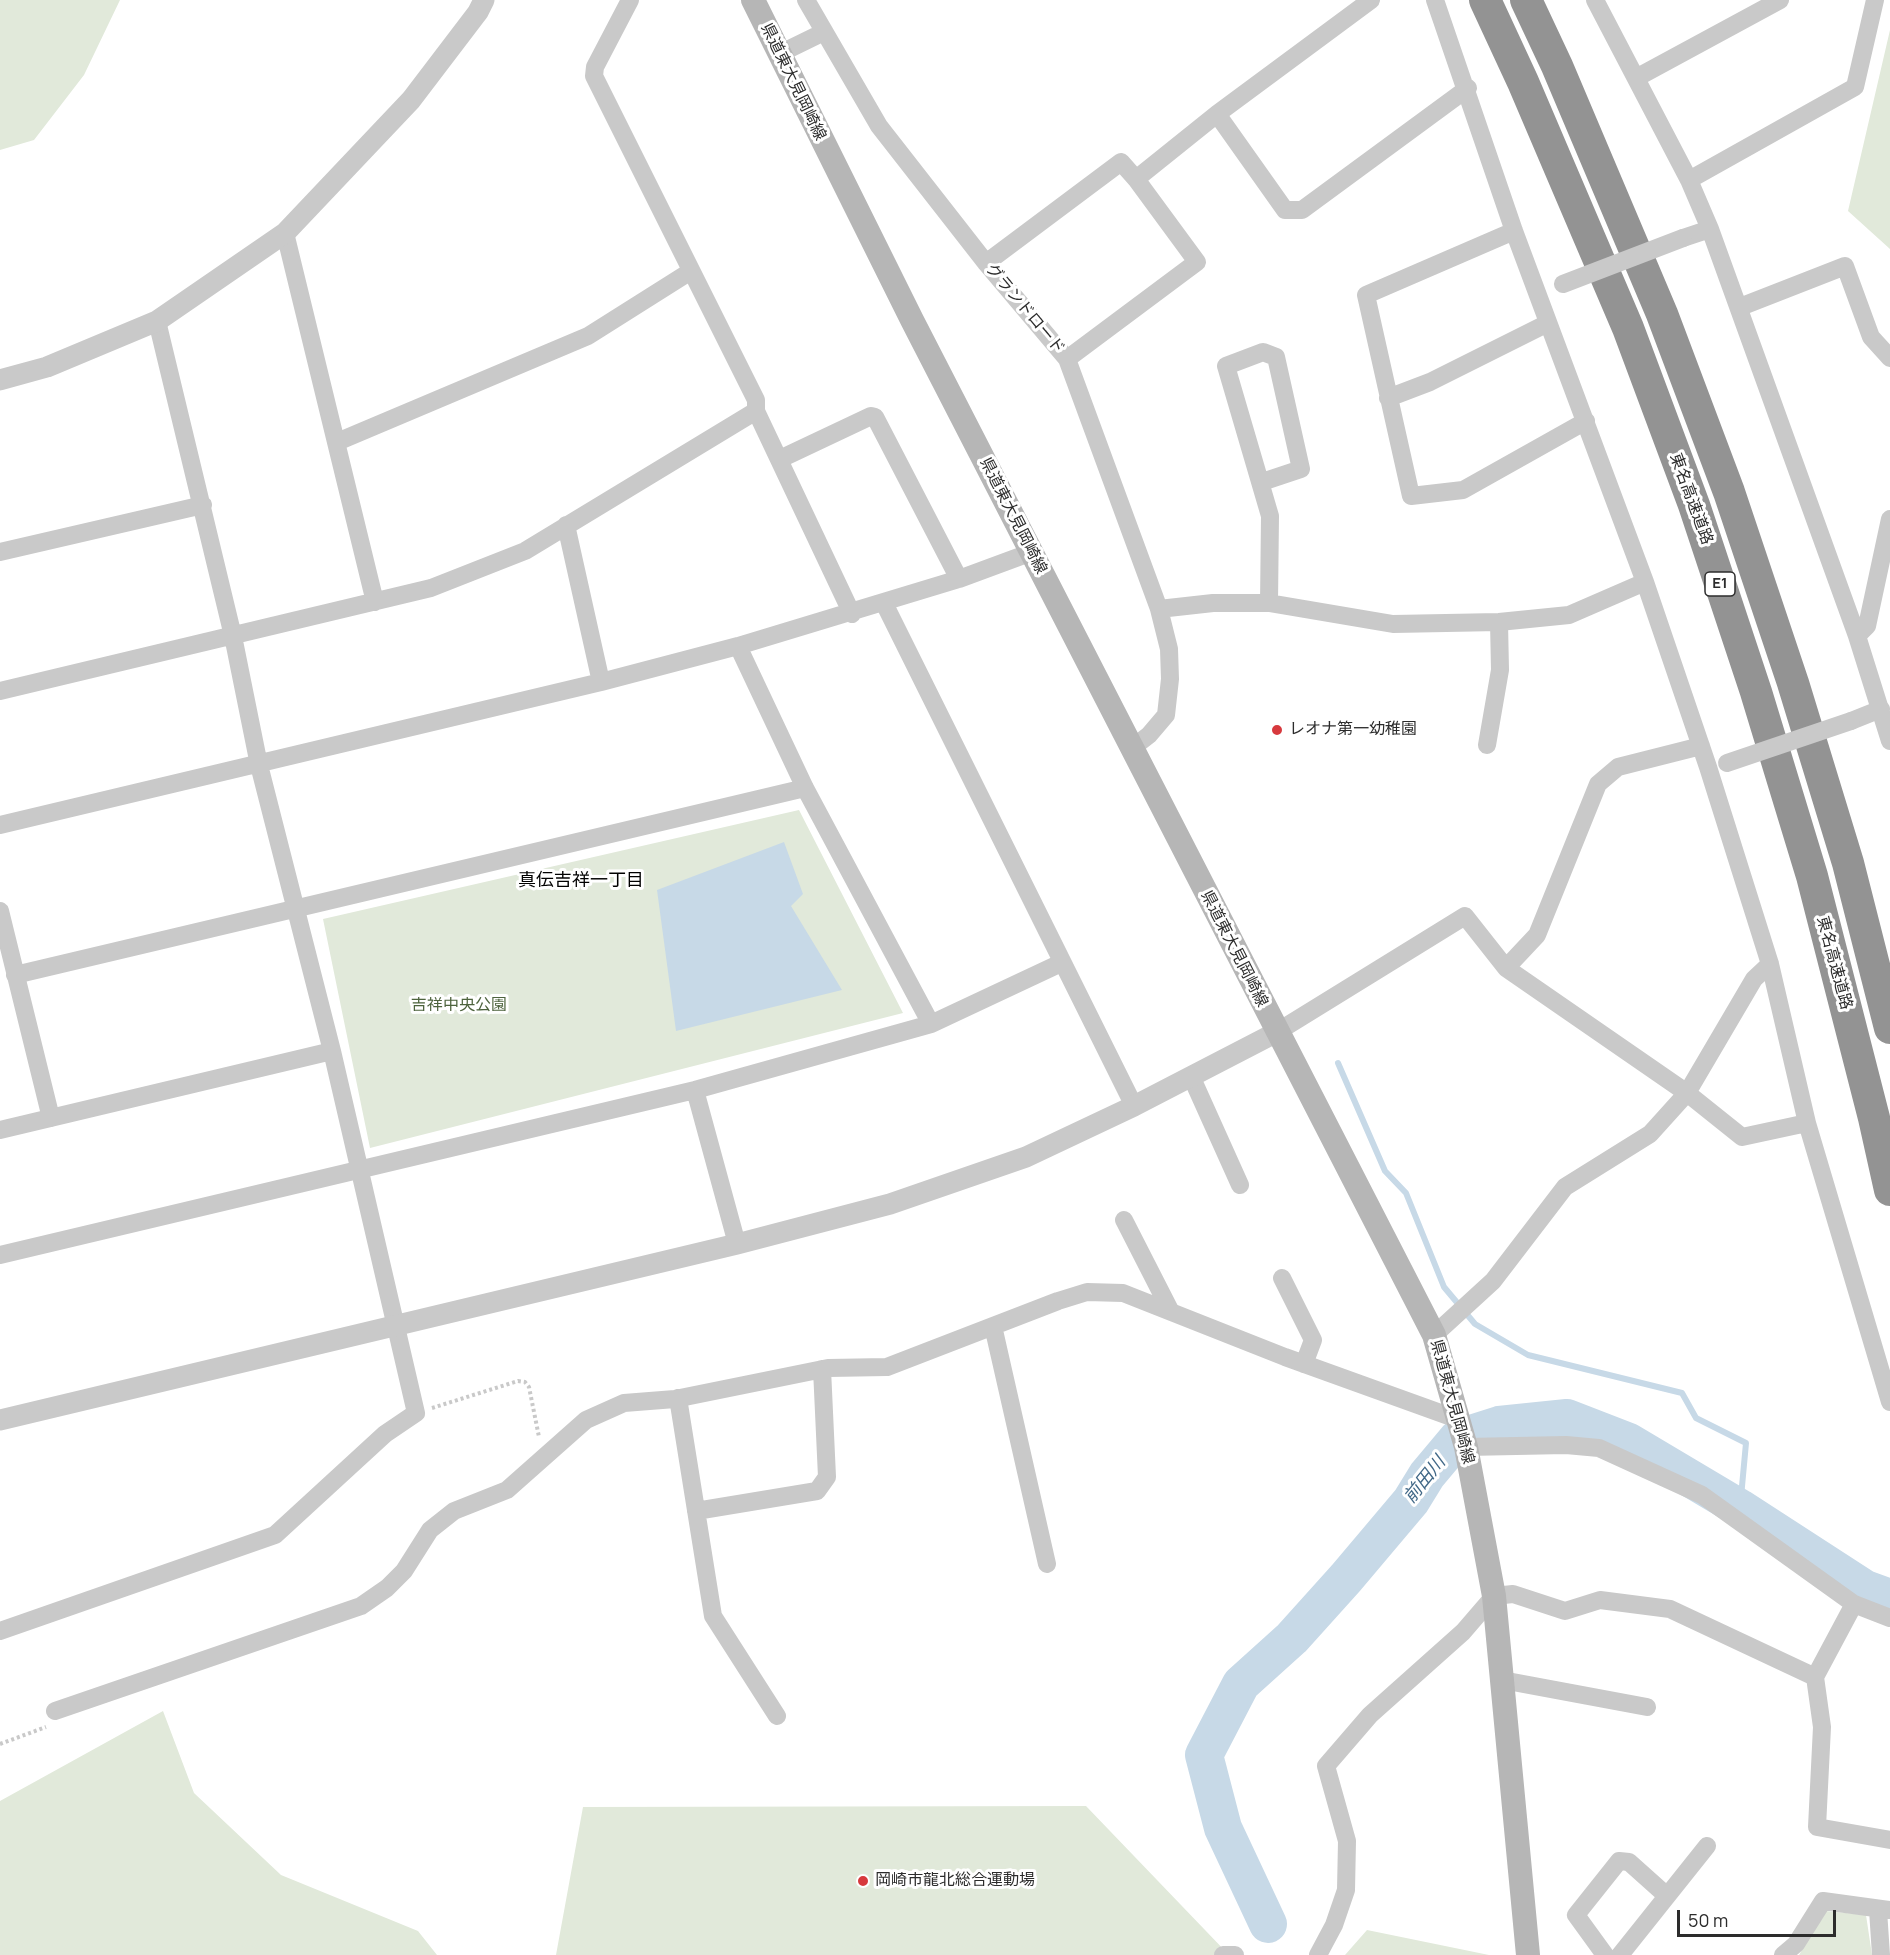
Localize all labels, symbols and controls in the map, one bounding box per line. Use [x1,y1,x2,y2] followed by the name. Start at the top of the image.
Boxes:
[756,20,830,144] street label: 県道東大見岡崎線
[982,260,1068,358] street label: グランドロード
[1666,451,1716,547] street label: 東名高速道路
[975,455,1051,577] street label: 県道東大見岡崎線
[1705,572,1735,596] road number: E1
[1289,720,1417,740] place label: レオナ第一幼稚園
[1270,723,1284,737] marker: レオナ第一幼稚園
[518,870,644,892] district label: 真伝吉祥一丁目
[1196,888,1272,1010] street label: 県道東大見岡崎線
[1812,914,1856,1012] street label: 東名高速道路
[411,996,507,1016] park label: 吉祥中央公園
[1426,1338,1478,1466] street label: 県道東大見岡崎線
[1400,1452,1450,1508] water label: 前田川
[875,1871,1035,1891] place label: 岡崎市龍北総合運動場
[856,1874,870,1888] marker: 岡崎市龍北総合運動場
[1680,1898,1839,1936] scale bar
[1688,1908,1728,1932] text: 50 m

